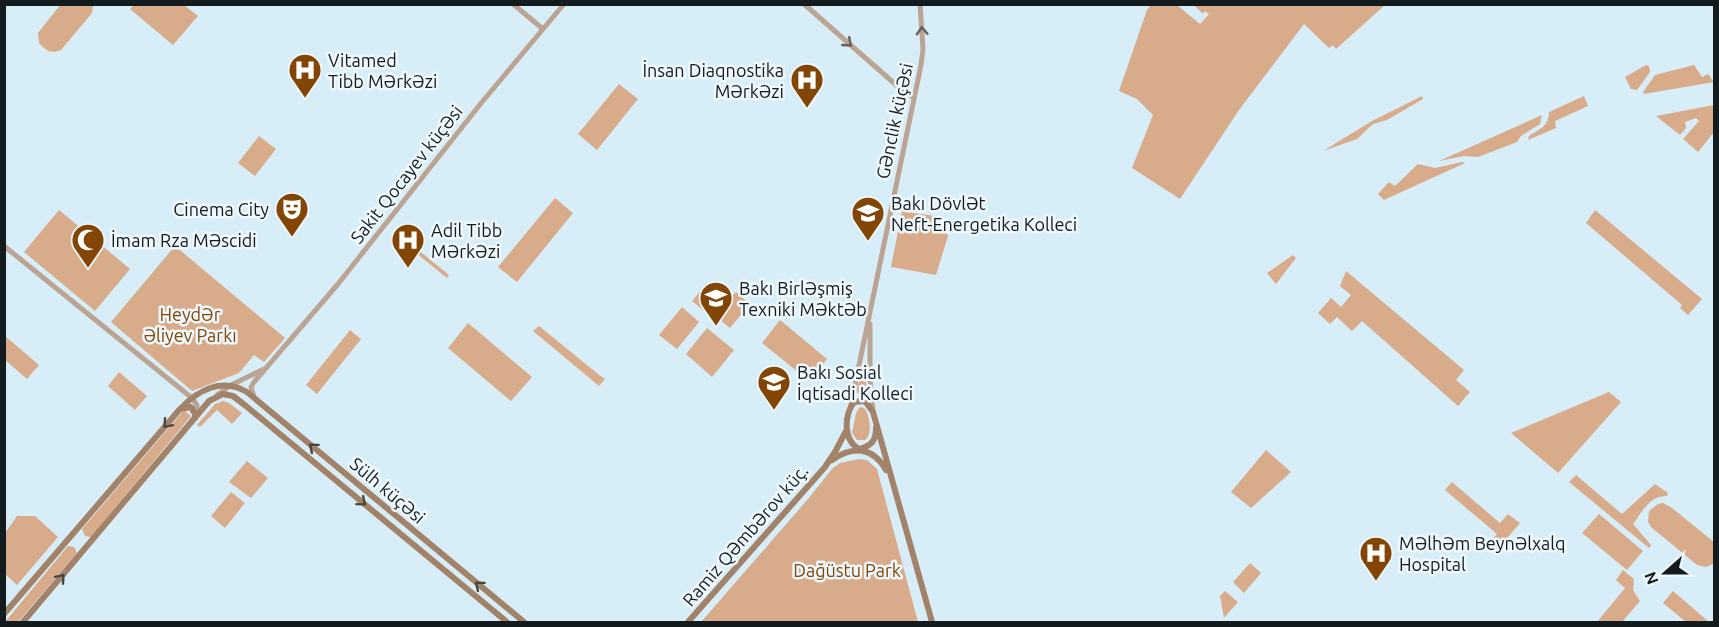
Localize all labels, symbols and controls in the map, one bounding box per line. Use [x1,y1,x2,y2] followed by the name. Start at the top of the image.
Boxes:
[915,26,928,35] one-way arrow
[841,35,852,46] one-way arrow
[328,50,437,91] place label: Vitamed Tibb Mərkəzi
[287,52,323,99] hospital icon: Vitamed Tibb Mərkəzi
[642,60,784,101] place label: İnsan Diaqnostika Mərkəzi
[872,61,916,181] street label: Gənclik küçəsi
[789,62,825,109] hospital icon: İnsan Diaqnostika Mərkəzi
[346,101,467,248] street label: Sakit Qocayev küçəsi
[274,191,310,238] theatre icon: Cinema City
[891,193,1077,234] place label: Bakı Dövlət Neft-Energetika Kolleci
[850,195,886,242] school or university icon: Bakı Dövlət Neft-Energetika Kolleci
[173,199,269,219] place label: Cinema City
[431,220,502,261] place label: Adil Tibb Mərkəzi
[70,222,106,269] mosque icon: İmam Rza Məscidi
[390,222,426,269] hospital icon: Adil Tibb Mərkəzi
[111,230,257,250] place label: İmam Rza Məscidi
[739,278,867,319] place label: Bakı Birləşmiş Texniki Məktəb
[698,280,734,327] school or university icon: Bakı Birləşmiş Texniki Məktəb
[143,304,237,345] park label: Heydər Əliyev Parkı
[797,362,913,403] place label: Bakı Sosial İqtisadi Kolleci
[756,364,792,411] school or university icon: Bakı Sosial İqtisadi Kolleci
[163,417,174,428] one-way arrow
[309,443,320,454] one-way arrow
[347,453,429,527] street label: Sülh küçəsi
[678,460,812,610] street label: Ramiz Qəmbərov küç.
[355,494,366,505] one-way arrow
[1399,533,1566,574] place label: Məlhəm Beynəlxalq Hospital
[1358,535,1394,582] hospital icon: Məlhəm Beynəlxalq Hospital
[1635,543,1695,603] north arrow
[793,560,901,580] park label: Dağüstu Park
[1640,570,1662,587] text: N
[54,574,65,585] one-way arrow
[475,581,486,592] one-way arrow

